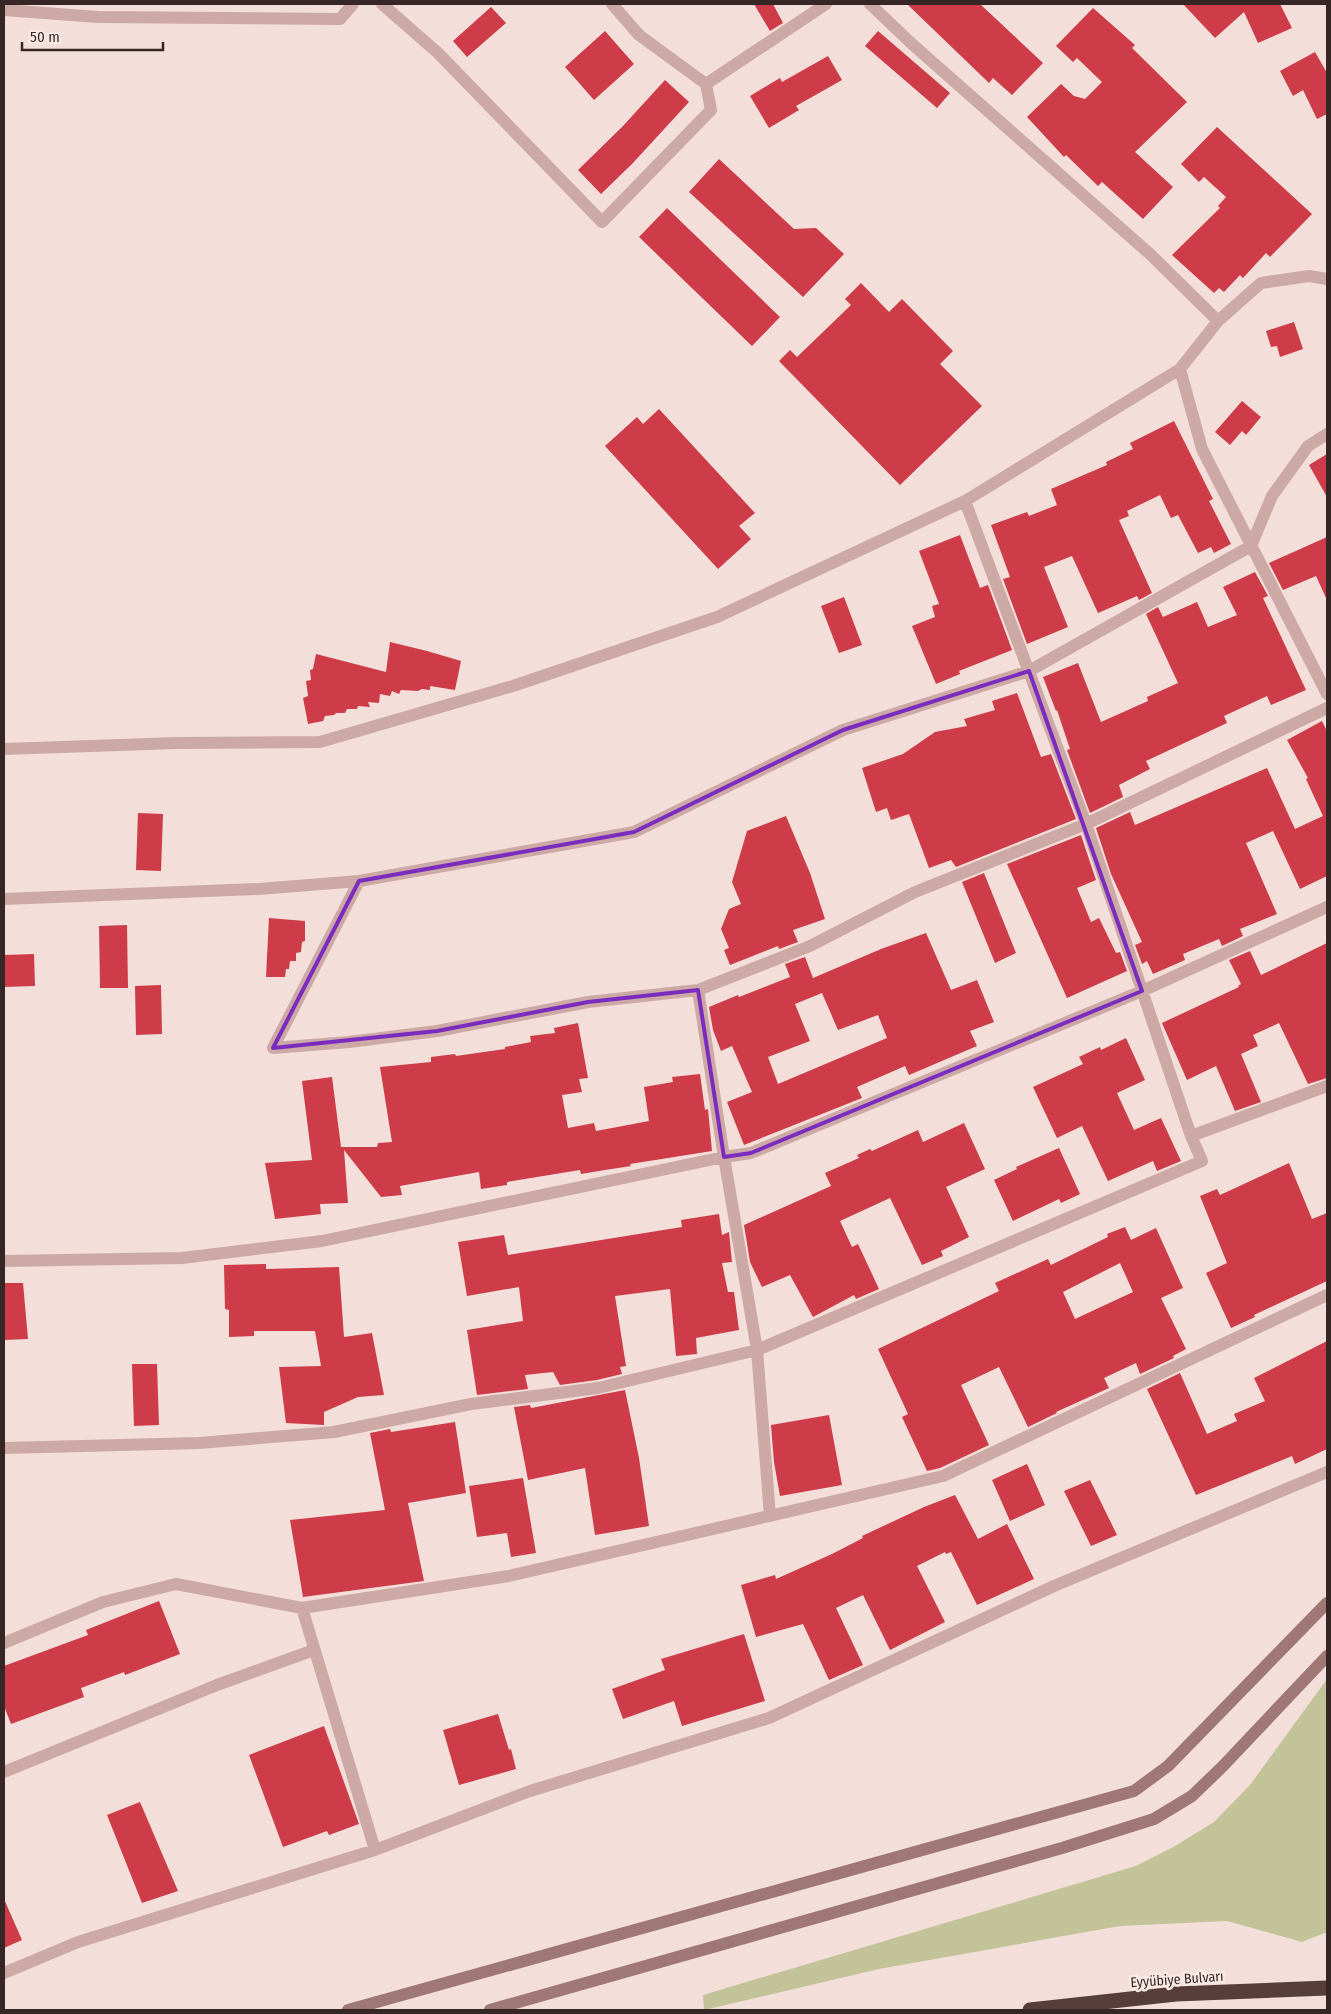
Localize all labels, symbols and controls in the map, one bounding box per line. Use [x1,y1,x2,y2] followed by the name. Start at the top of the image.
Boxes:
[22,20,164,52] scale bar
[30,28,60,46] text: 50 m
[1130,1968,1224,1991] street label: Eyyübiye Bulvarı

